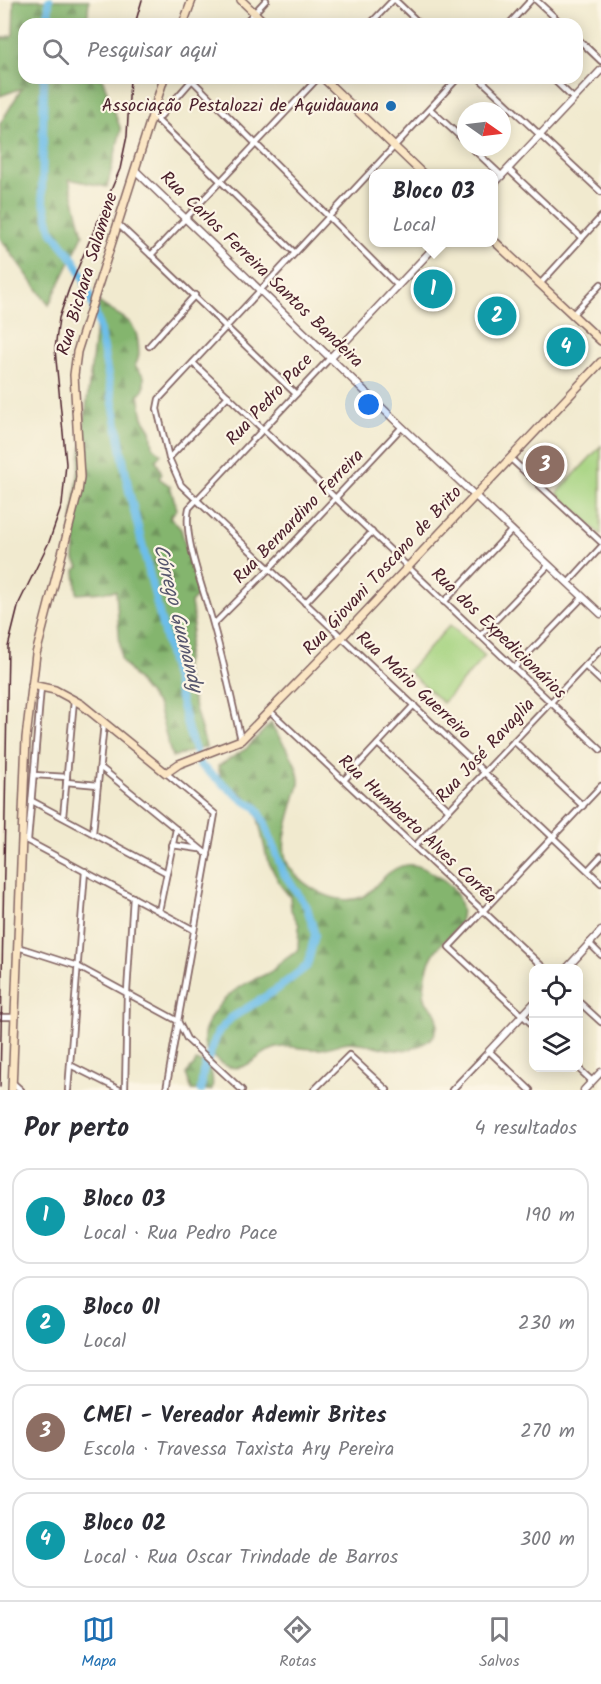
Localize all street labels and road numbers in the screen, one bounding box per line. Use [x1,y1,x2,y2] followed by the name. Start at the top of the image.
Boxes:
[152,164,370,376] street label: Rua Carlos Ferreira Santos Bandeira
[49,189,127,359] street label: Rua Bichara Salamene
[219,347,321,453] street label: Rua Pedro Pace
[226,443,372,591] street label: Rua Bernardino Ferreira
[296,479,470,663] street label: Rua Giovani Toscano de Brito
[423,561,573,707] street label: Rua dos Expedicionários
[349,624,477,748] street label: Rua Mário Guerreiro
[429,692,543,810] street label: Rua José Ravaglia
[331,748,503,912] street label: Rua Humberto Alves Corrêa

